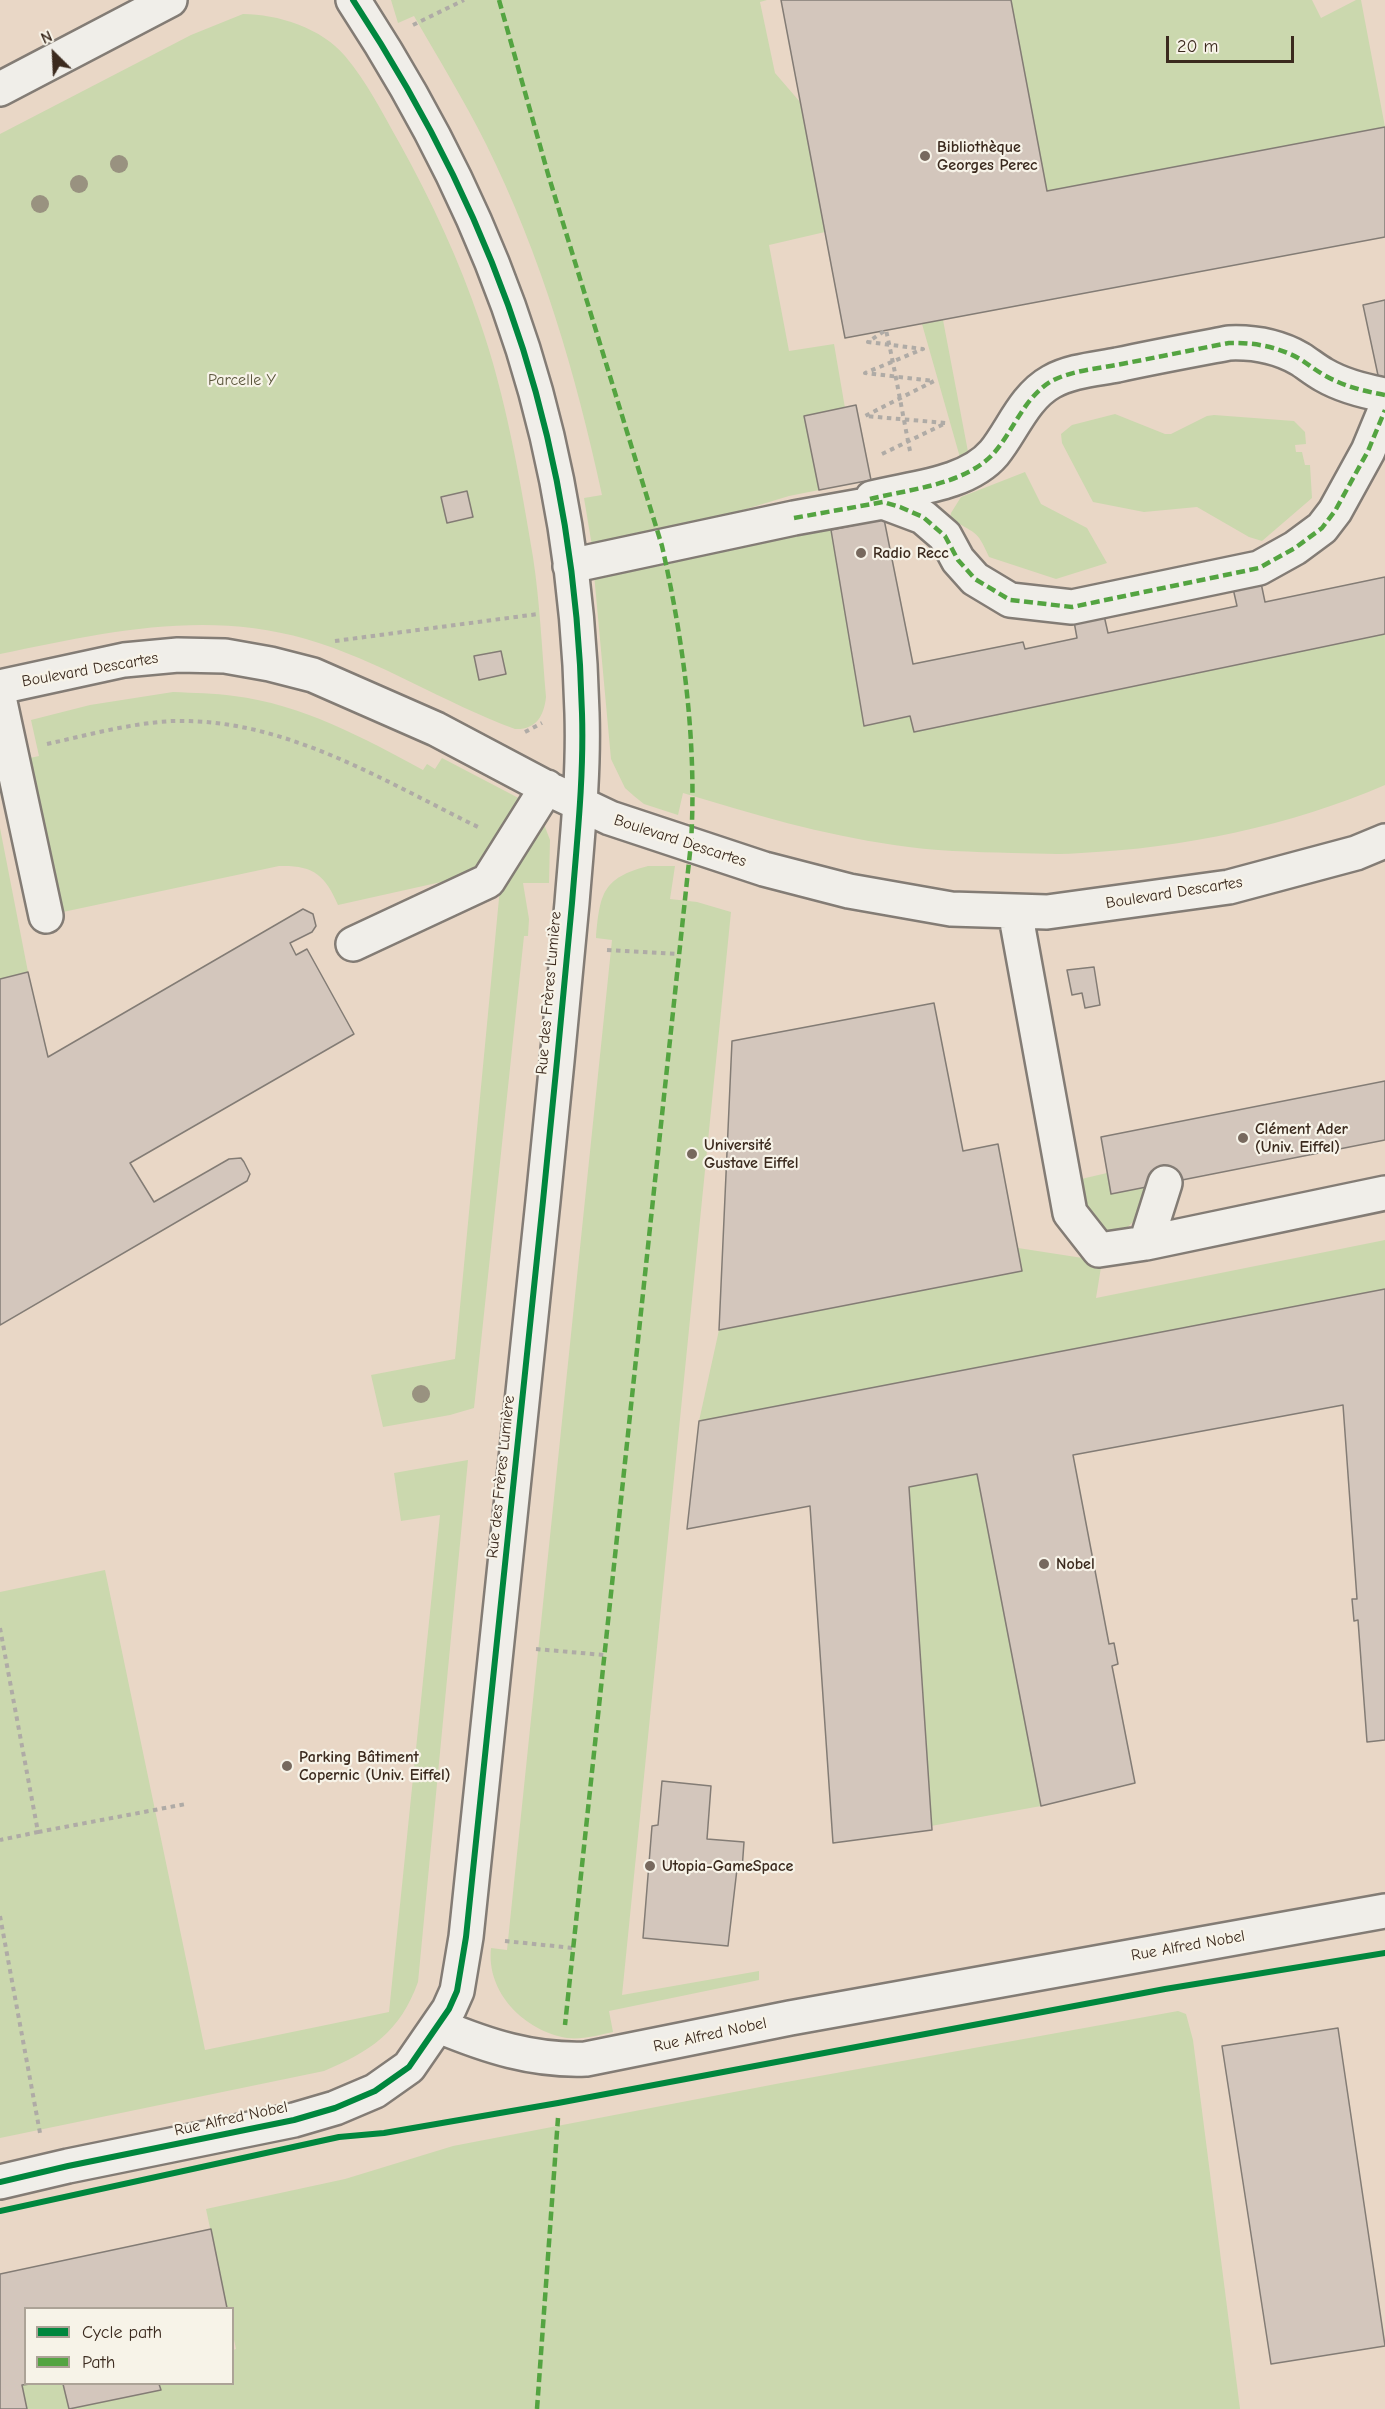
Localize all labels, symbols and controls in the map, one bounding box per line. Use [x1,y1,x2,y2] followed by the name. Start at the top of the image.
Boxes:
[24,24,84,84] north arrow
[1169,24,1296,62] scale bar
[38,27,55,48] text: N
[1177,36,1218,57] text: 20 m
[937,137,1038,175] place label: Bibliothèque Georges Perec
[918,149,932,163] marker: Bibliothèque Georges Perec
[208,370,276,390] park label: Parcelle Y
[873,543,949,563] place label: Radio Recc
[854,546,868,560] marker: Radio Recc
[20,649,160,691] street label: Boulevard Descartes
[611,811,749,871] street label: Boulevard Descartes
[1104,873,1244,913] street label: Boulevard Descartes
[532,911,566,1075] street label: Rue des Frères Lumière
[1255,1119,1348,1157] place label: Clément Ader (Univ. Eiffel)
[1236,1131,1250,1145] marker: Clément Ader (Univ. Eiffel)
[704,1135,798,1173] place label: Université Gustave Eiffel
[685,1147,699,1161] marker: Université Gustave Eiffel
[483,1395,519,1559] street label: Rue des Frères Lumière
[1056,1554,1095,1574] place label: Nobel
[1037,1557,1051,1571] marker: Nobel
[299,1747,450,1785] place label: Parking Bâtiment Copernic (Univ. Eiffel)
[280,1759,294,1773] marker: Parking Bâtiment Copernic (Univ. Eiffel)
[662,1856,793,1876] place label: Utopia-GameSpace
[643,1859,657,1873] marker: Utopia-GameSpace
[1130,1927,1246,1965] street label: Rue Alfred Nobel
[652,2014,768,2056] street label: Rue Alfred Nobel
[173,2098,289,2140] street label: Rue Alfred Nobel
[24,2307,234,2385] legend
[82,2322,162,2343] text: Cycle path
[82,2352,115,2373] text: Path

